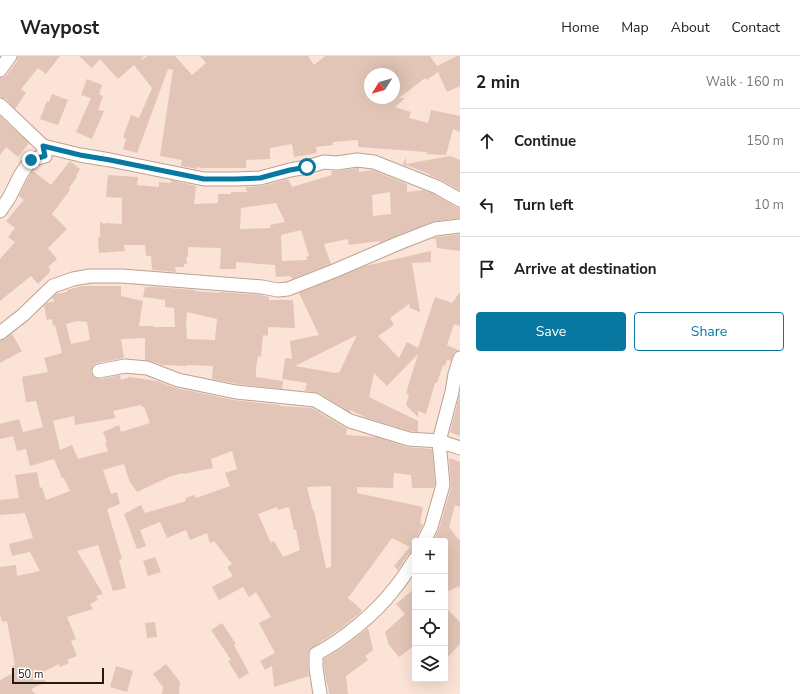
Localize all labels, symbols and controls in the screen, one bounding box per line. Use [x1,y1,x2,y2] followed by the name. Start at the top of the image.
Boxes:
[20,15,99,41] text: Waypost
[561,18,599,37] text: Home
[621,18,649,37] text: Map
[671,18,710,37] text: About
[732,18,780,37] text: Contact
[364,68,400,104] north arrow
[476,71,520,94] text: 2 min
[706,73,784,91] text: Walk · 160 m
[476,130,498,152] icon: ahead
[514,131,576,151] text: Continue
[746,132,784,150] text: 150 m
[22,151,40,169] route end
[298,158,316,176] route start
[476,194,498,216] icon: left
[514,195,573,215] text: Turn left
[754,196,784,214] text: 10 m
[476,258,498,280] icon: arrive
[514,259,657,279] text: Arrive at destination
[476,312,626,351] button: Save
[634,312,784,351] button: Share
[412,538,448,682] map controls
[412,538,448,574] button: +
[412,574,448,610] button: −
[412,610,448,646] button: locate
[412,646,448,682] button: layers
[12,666,104,685] scale bar
[18,667,43,682] text: 50 m

